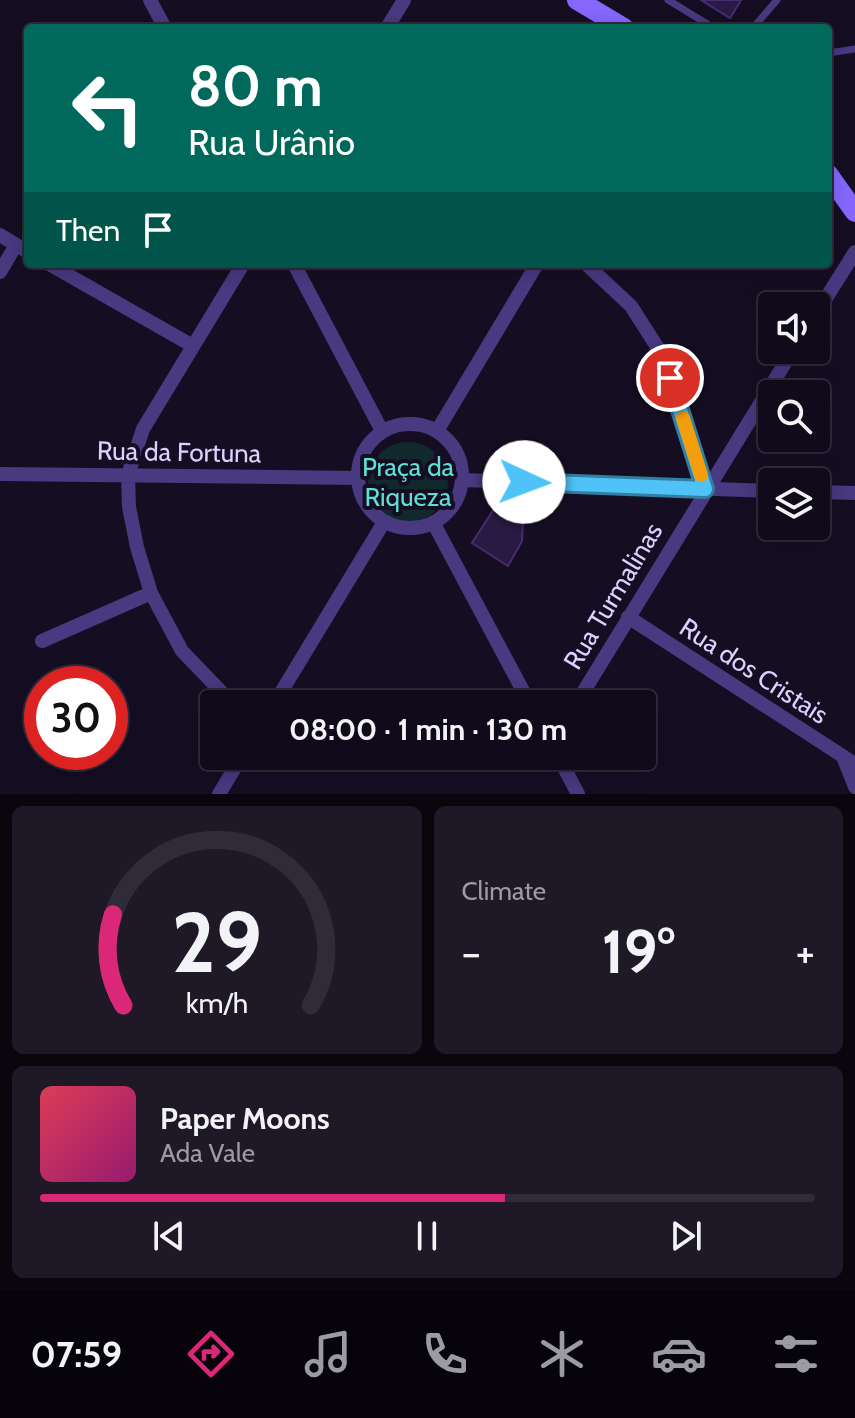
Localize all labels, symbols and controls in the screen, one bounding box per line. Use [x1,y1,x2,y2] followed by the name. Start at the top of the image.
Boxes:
[188,52,323,120] text: 80 m
[56,56,160,160] icon: left
[188,120,355,164] text: Rua Urânio
[136,208,180,252] icon: arrive
[56,212,120,249] text: Then
[758,292,830,540] map controls
[758,292,830,364] button: sound
[636,344,704,412] pin
[648,356,692,400] icon: arrive
[758,380,830,452] button: search
[97,435,262,469] street label: Rua da Fortuna
[482,440,566,524] position arrow
[362,451,455,513] park label: Praça da Riqueza
[758,468,830,540] button: layers
[557,517,669,675] street label: Rua Turmalinas
[674,611,834,731] street label: Rua dos Cristais
[24,666,128,770] speed limit sign: 30
[289,711,567,748] text: 08:00 · 1 min · 130 m
[462,875,546,907] text: Climate
[171,892,262,993] text: 29
[602,915,675,988] text: 19°
[462,926,481,979] text: −
[796,926,815,979] text: +
[185,985,248,1020] text: km/h
[160,1100,330,1137] text: Paper Moons
[160,1137,255,1169] text: Ada Vale
[147,1214,191,1258] icon: previous
[405,1214,449,1258] icon: pause
[664,1214,708,1258] icon: next
[183,1326,239,1382] icon: directions
[300,1326,356,1382] icon: music
[417,1326,473,1382] icon: phone
[534,1326,590,1382] icon: climate
[651,1326,707,1382] icon: car
[768,1326,824,1382] icon: filters
[31,1332,122,1376] text: 07:59

